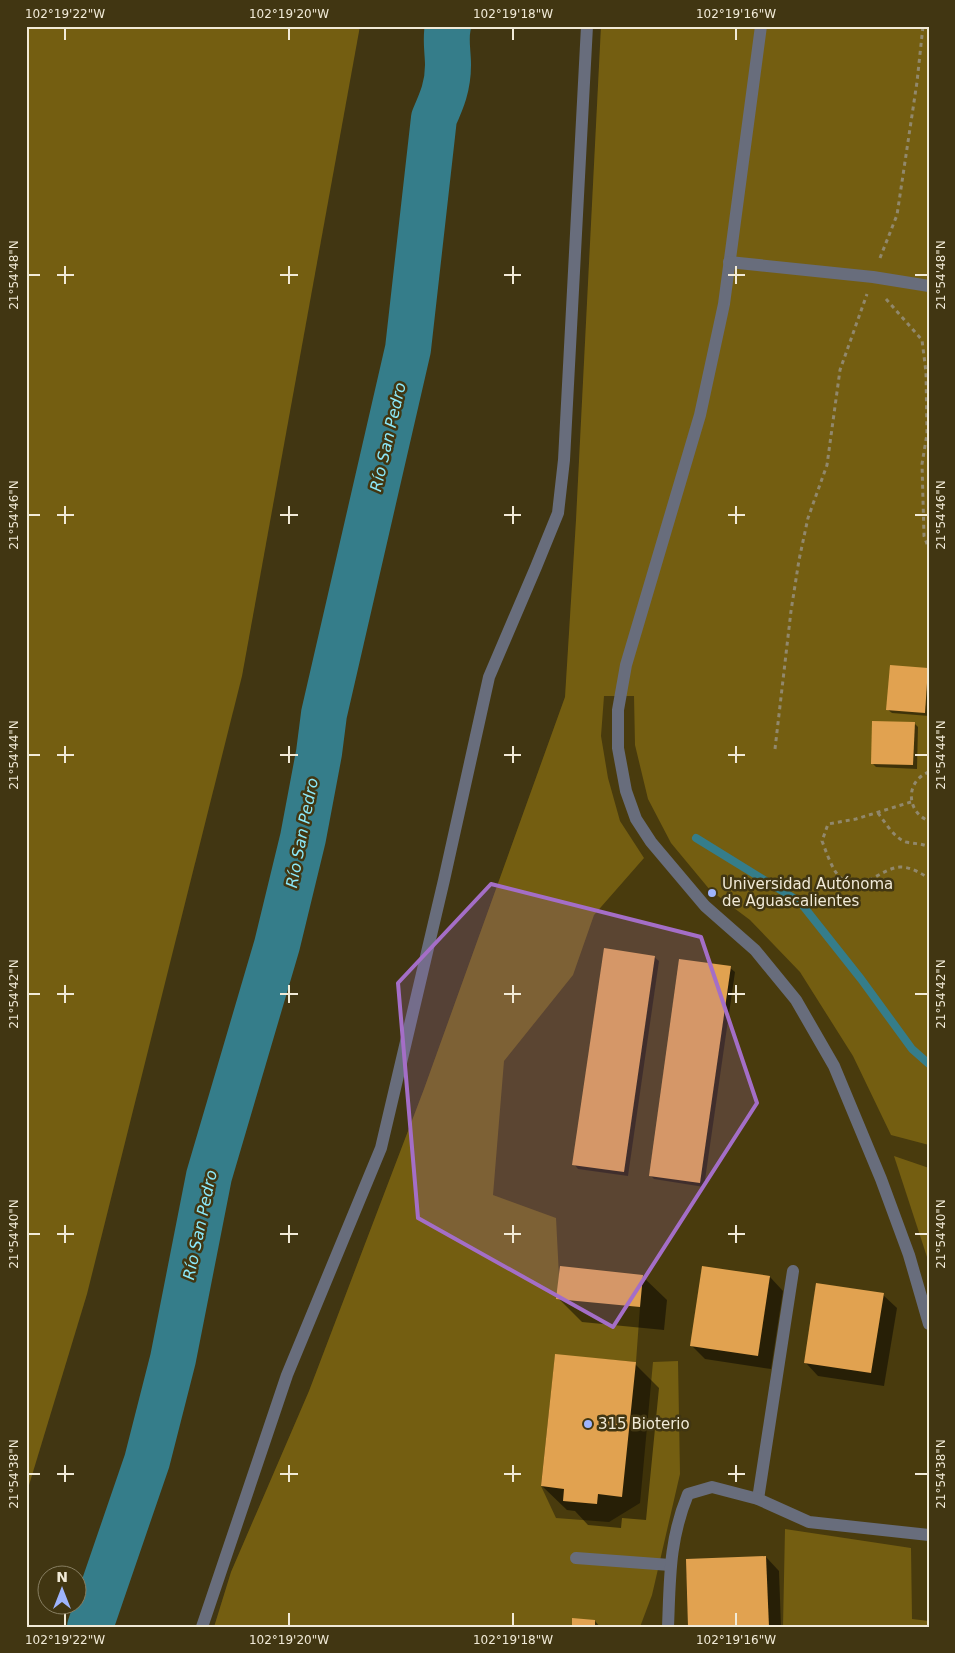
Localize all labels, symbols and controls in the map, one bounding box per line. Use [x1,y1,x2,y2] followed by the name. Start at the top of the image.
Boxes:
[25,7,105,21] text: 102°19'22"W
[249,7,329,21] text: 102°19'20"W
[473,7,553,21] text: 102°19'18"W
[696,7,776,21] text: 102°19'16"W
[7,240,21,310] text: 21°54'48"N
[934,240,948,310] text: 21°54'48"N
[366,380,410,494] water label: Río San Pedro
[7,480,21,550] text: 21°54'46"N
[934,480,948,550] text: 21°54'46"N
[7,720,21,790] text: 21°54'44"N
[934,720,948,790] text: 21°54'44"N
[282,776,322,890] water label: Río San Pedro
[722,875,893,910] place label: Universidad Autónoma de Aguascalientes
[706,887,718,899] marker: Universidad Autónoma de Aguascalientes
[7,959,21,1029] text: 21°54'42"N
[934,959,948,1029] text: 21°54'42"N
[179,1168,221,1282] water label: Río San Pedro
[7,1199,21,1269] text: 21°54'40"N
[934,1199,948,1269] text: 21°54'40"N
[598,1415,690,1433] place label: 315 Bioterio
[582,1418,594,1430] marker: 315 Bioterio
[7,1439,21,1509] text: 21°54'38"N
[934,1439,948,1509] text: 21°54'38"N
[38,1566,88,1616] north arrow
[56,1569,68,1585] text: N
[25,1633,105,1647] text: 102°19'22"W
[249,1633,329,1647] text: 102°19'20"W
[473,1633,553,1647] text: 102°19'18"W
[696,1633,776,1647] text: 102°19'16"W

